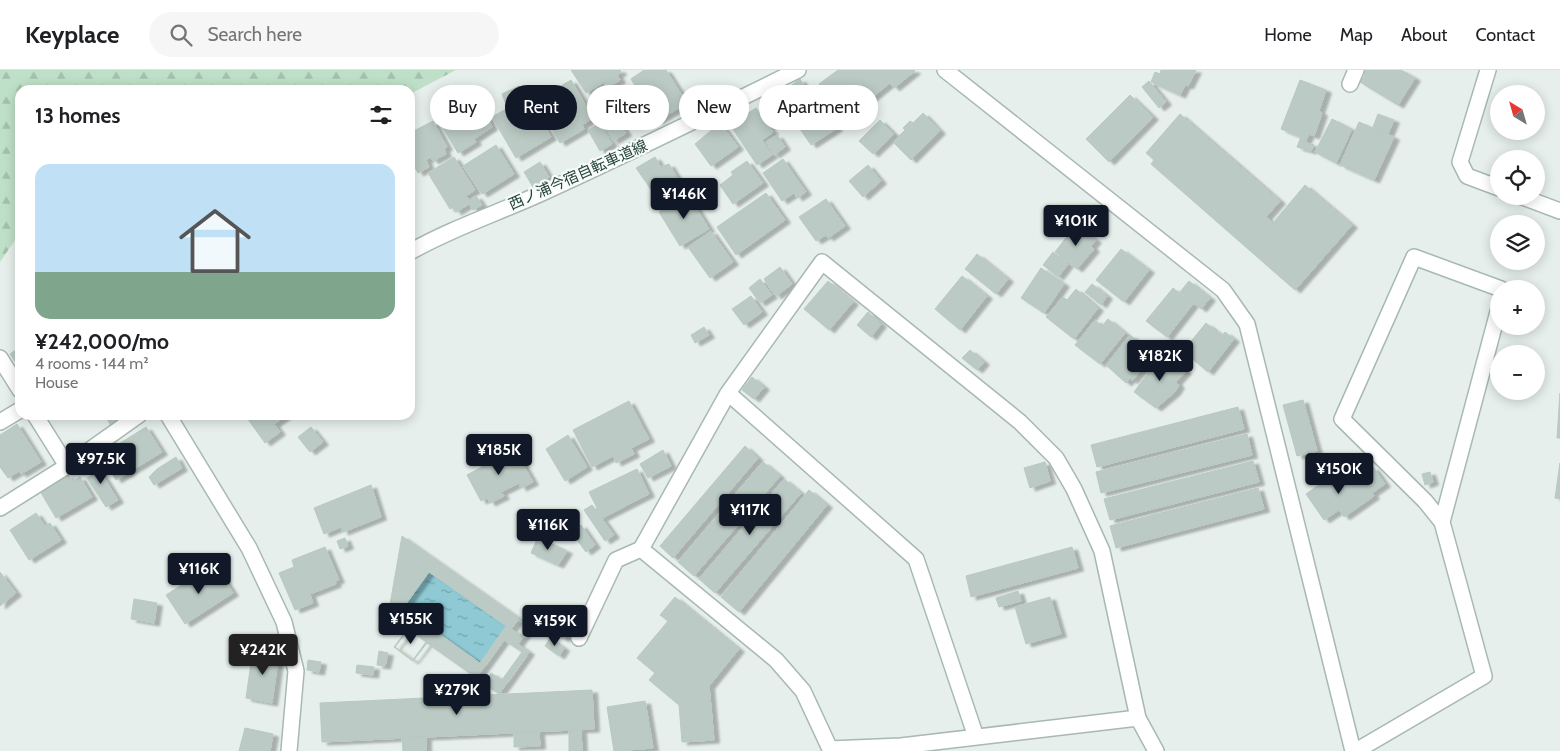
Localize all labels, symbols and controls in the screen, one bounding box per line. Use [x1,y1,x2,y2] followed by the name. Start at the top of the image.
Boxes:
[149,12,499,57] search box
[25,20,119,49] text: Keyplace
[167,21,195,49] icon: search
[207,23,302,46] text: Search here
[1264,24,1312,46] text: Home
[1340,24,1373,46] text: Map
[1401,24,1447,46] text: About
[1475,24,1535,46] text: Contact
[430,85,495,130] chip: Buy
[505,85,577,130] chip: Rent
[587,85,669,130] chip: Filters
[679,85,749,130] chip: New
[759,85,878,130] chip: Apartment
[1490,85,1545,140] north arrow
[1490,85,1545,400] map controls
[367,101,395,129] icon: filters
[35,103,120,128] text: 13 homes
[506,136,650,214] street label: 西ノ浦今宿自転車道線
[1490,150,1545,205] button: locate
[649,178,719,220] pin: ¥146K
[662,184,706,203] text: ¥146K
[170,196,260,286] icon: home
[1041,204,1111,247] pin: ¥101K
[1055,211,1097,230] text: ¥101K
[1490,215,1545,270] button: layers
[1490,280,1545,335] button: +
[35,329,169,354] text: ¥242,000/mo
[1125,340,1195,382] pin: ¥182K
[1490,345,1545,400] button: −
[1138,346,1182,365] text: ¥182K
[35,354,149,373] text: 4 rooms · 144 m²
[35,373,78,392] text: House
[464,434,534,476] pin: ¥185K
[477,440,521,459] text: ¥185K
[60,442,142,485] pin: ¥97.5K
[77,449,125,468] text: ¥97.5K
[1304,452,1374,495] pin: ¥150K
[1316,459,1362,478] text: ¥150K
[715,494,785,536] pin: ¥117K
[730,500,770,519] text: ¥117K
[513,508,583,551] pin: ¥116K
[528,515,568,534] text: ¥116K
[164,552,234,595] pin: ¥116K
[179,559,219,578] text: ¥116K
[376,602,446,645] pin: ¥155K
[520,604,590,647] pin: ¥159K
[390,609,432,628] text: ¥155K
[533,611,577,630] text: ¥159K
[228,634,298,676] pin: ¥242K
[240,640,286,659] text: ¥242K
[422,674,492,716] pin: ¥279K
[434,680,480,699] text: ¥279K

